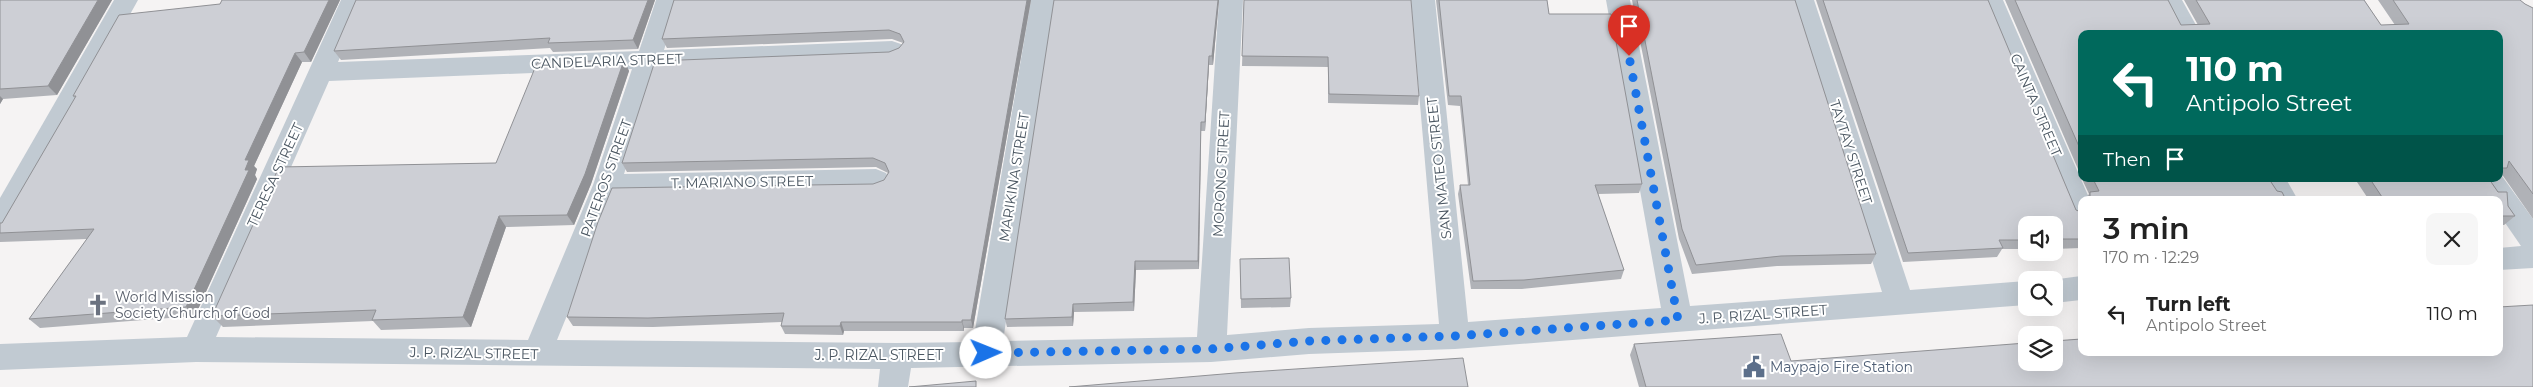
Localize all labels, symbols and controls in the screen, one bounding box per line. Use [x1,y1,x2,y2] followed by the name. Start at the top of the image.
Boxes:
[1608,5,1650,56] pin
[1615,12,1643,40] icon: arrive
[2186,47,2284,90] text: 110 m
[531,49,683,73] street label: CANDELARIA STREET
[2103,50,2168,115] icon: left
[2006,51,2066,159] street label: CAINTA STREET
[2186,90,2352,117] text: Antipolo Street
[1423,96,1455,240] street label: SAN MATEO STREET
[1826,98,1876,206] street label: TAYTAY STREET
[1209,110,1233,238] street label: MORONG STREET
[995,111,1033,243] street label: MARIKINA STREET
[576,117,636,239] street label: PATEROS STREET
[243,120,307,230] street label: TERESA STREET
[2161,145,2189,173] icon: arrive
[2103,148,2151,171] text: Then
[671,172,813,192] street label: T. MARIANO STREET
[2103,210,2190,247] text: 3 min
[2426,213,2478,265] button: close
[2018,216,2063,371] map controls
[2018,216,2063,261] button: sound
[2103,248,2199,267] text: 170 m · 12:29
[2018,271,2063,316] button: search
[115,288,270,322] place label: World Mission Society Church of God
[85,292,111,318] church icon: World Mission Society Church of God
[2146,293,2231,316] text: Turn left
[2103,300,2131,328] icon: left
[1697,301,1828,328] street label: J. P. RIZAL STREET
[2427,302,2478,325] text: 110 m
[2146,316,2267,335] text: Antipolo Street
[959,326,1011,378] position arrow
[2018,326,2063,371] button: layers
[409,343,538,363] street label: J. P. RIZAL STREET
[814,346,943,364] street label: J. P. RIZAL STREET
[1741,354,1767,380] public building icon: Maypajo Fire Station
[1770,358,1913,376] place label: Maypajo Fire Station

